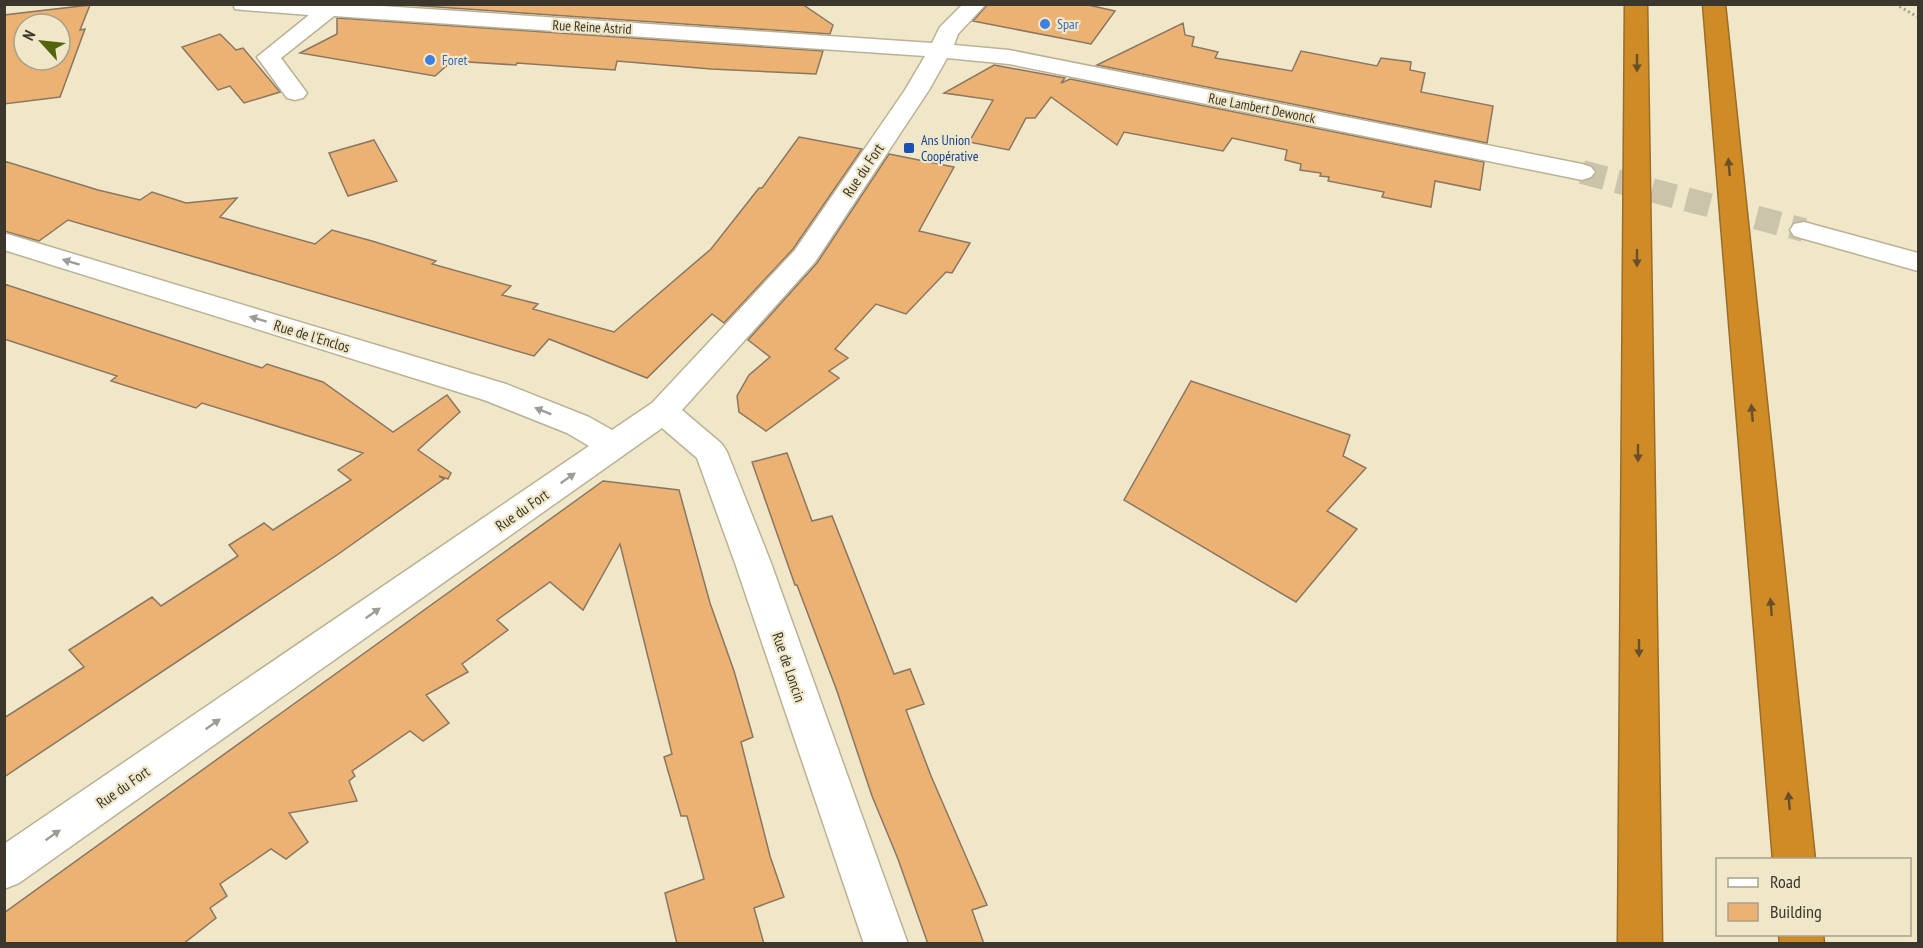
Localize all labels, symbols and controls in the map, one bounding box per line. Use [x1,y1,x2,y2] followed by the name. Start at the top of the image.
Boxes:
[12,12,72,72] north arrow
[1057,15,1079,33] place label: Spar
[552,16,632,38] street label: Rue Reine Astrid
[1038,17,1052,31] marker: Spar
[18,27,40,44] text: N
[442,51,467,69] place label: Foret
[423,53,437,67] marker: Foret
[1632,53,1642,72] one-way arrow
[1207,89,1318,127] street label: Rue Lambert Dewonck
[921,131,979,165] place label: Ans Union Coopérative
[838,140,888,200] street label: Rue du Fort
[902,141,916,155] marker: Ans Union Coopérative
[1724,158,1734,177] one-way arrow
[1632,248,1642,267] one-way arrow
[62,257,80,266] one-way arrow
[248,314,266,323] one-way arrow
[272,315,352,357] street label: Rue de l'Enclos
[1747,403,1757,422] one-way arrow
[534,406,552,415] one-way arrow
[1633,443,1643,462] one-way arrow
[559,472,575,484] one-way arrow
[492,485,552,535] street label: Rue du Fort
[1766,598,1776,617] one-way arrow
[365,608,381,619] one-way arrow
[768,630,810,704] street label: Rue de Loncin
[1634,638,1644,657] one-way arrow
[204,718,220,730] one-way arrow
[93,762,153,812] street label: Rue du Fort
[1784,792,1794,811] one-way arrow
[44,830,61,841] one-way arrow
[1716,858,1911,936] legend
[1770,870,1801,893] text: Road
[1770,900,1822,923] text: Building

